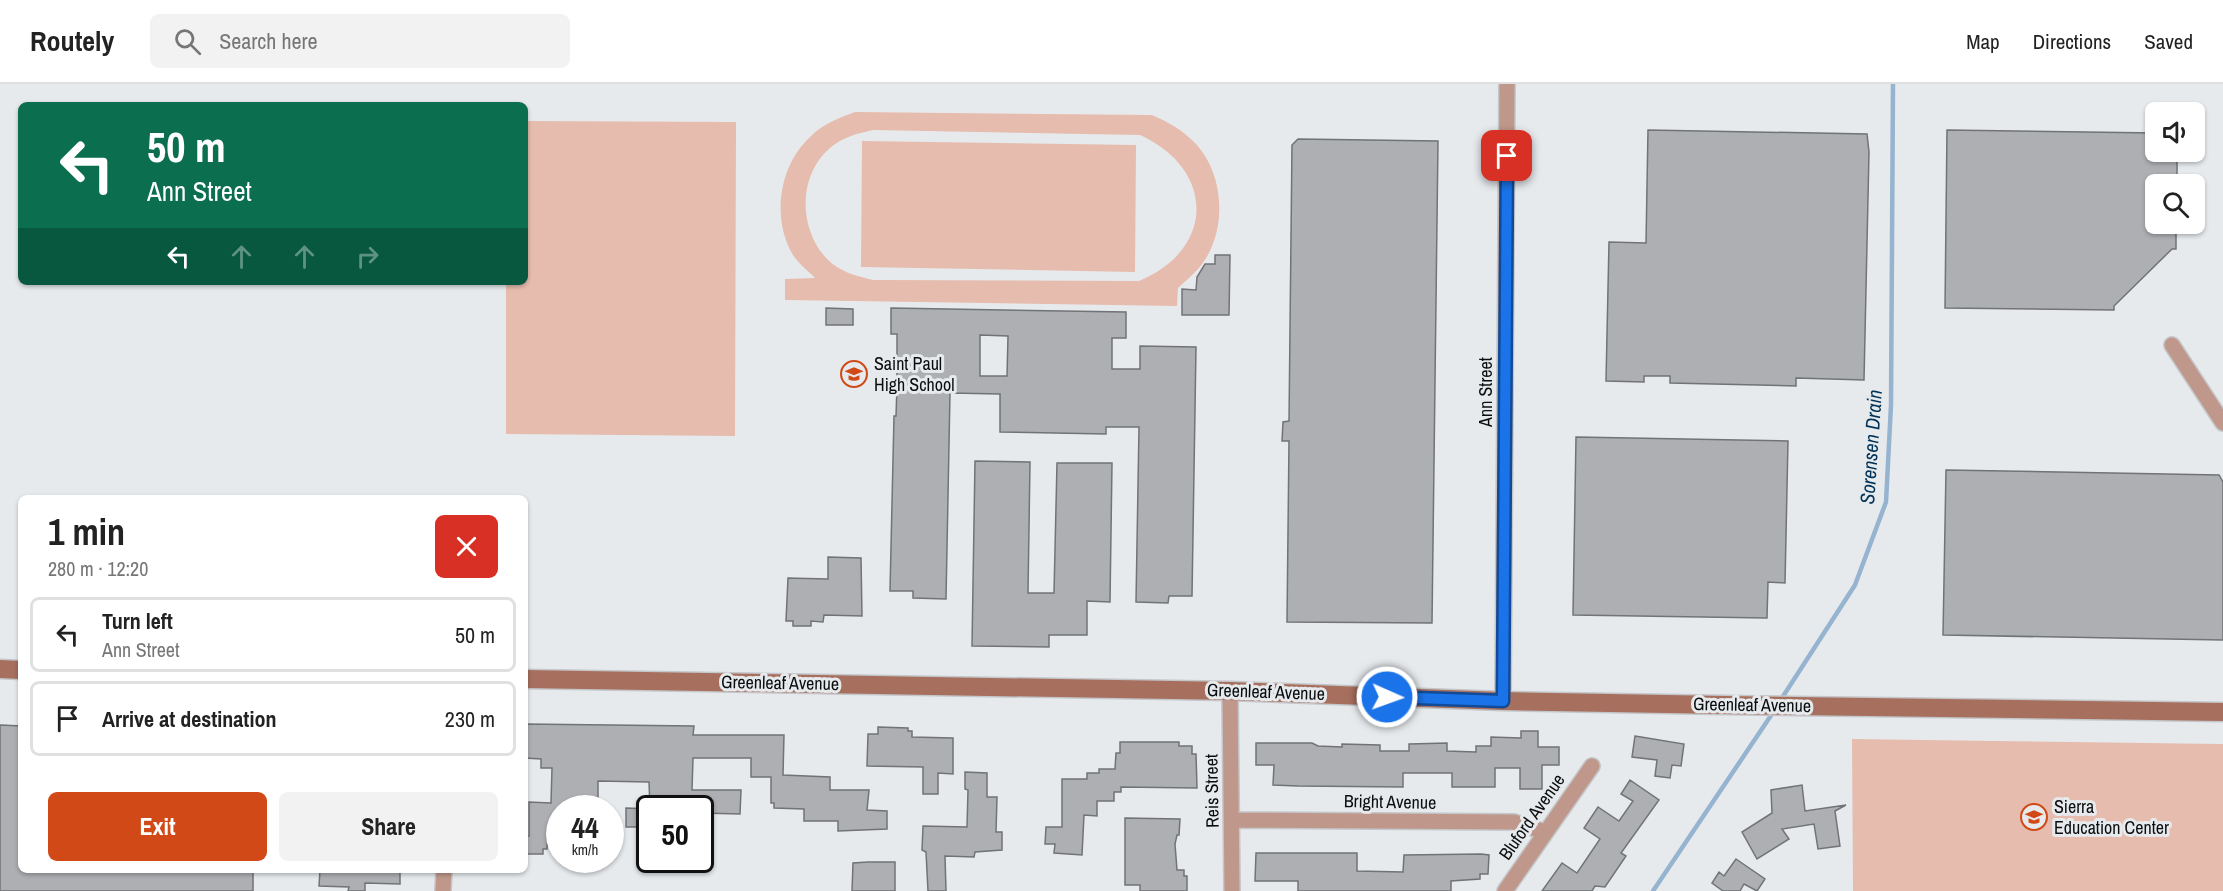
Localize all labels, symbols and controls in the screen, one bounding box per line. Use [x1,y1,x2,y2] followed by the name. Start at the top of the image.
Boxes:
[150,14,570,68] search box
[30,22,114,60] text: Routely
[171,25,204,58] icon: search
[219,26,317,56] text: Search here
[1966,27,2000,56] text: Map
[2033,27,2111,56] text: Directions
[2144,27,2193,56] text: Saved
[2145,102,2205,234] map controls
[2145,102,2205,162] button: sound
[147,119,226,175] text: 50 m
[48,126,126,204] icon: left
[1481,130,1532,181] pin
[1490,139,1523,172] icon: arrive
[147,173,252,209] text: Ann Street
[2145,174,2205,234] button: search
[162,240,195,273] icon: left
[225,240,258,273] icon: ahead
[288,240,321,273] icon: ahead
[351,240,384,273] icon: right
[874,351,954,397] place label: Saint Paul High School
[1473,357,1498,428] street label: Ann Street
[839,359,869,389] school or university icon: Saint Paul High School
[1853,389,1888,505] water label: Sorensen Drain
[48,508,125,556] text: 1 min
[435,515,498,578] button: close
[48,555,148,582] text: 280 m · 12:20
[102,606,173,636] text: Turn left
[51,618,84,651] icon: left
[455,620,495,650] text: 50 m
[102,636,180,663] text: Ann Street
[1355,665,1419,729] position arrow
[721,669,839,696] street label: Greenleaf Avenue
[1207,677,1325,706] street label: Greenleaf Avenue
[1693,691,1811,718] street label: Greenleaf Avenue
[51,702,84,735] icon: arrive
[102,704,276,734] text: Arrive at destination
[445,704,495,734] text: 230 m
[1198,754,1225,828] street label: Reis Street
[1493,769,1570,865] street label: Bluford Avenue
[1344,788,1436,815] street label: Bright Avenue
[48,792,267,861] button: Exit
[279,792,498,861] button: Share
[2054,794,2169,840] place label: Sierra Education Center
[636,795,714,873] speed limit sign: 50
[2019,802,2049,832] school or university icon: Sierra Education Center
[571,807,599,847] text: 44
[572,839,598,860] text: km/h

